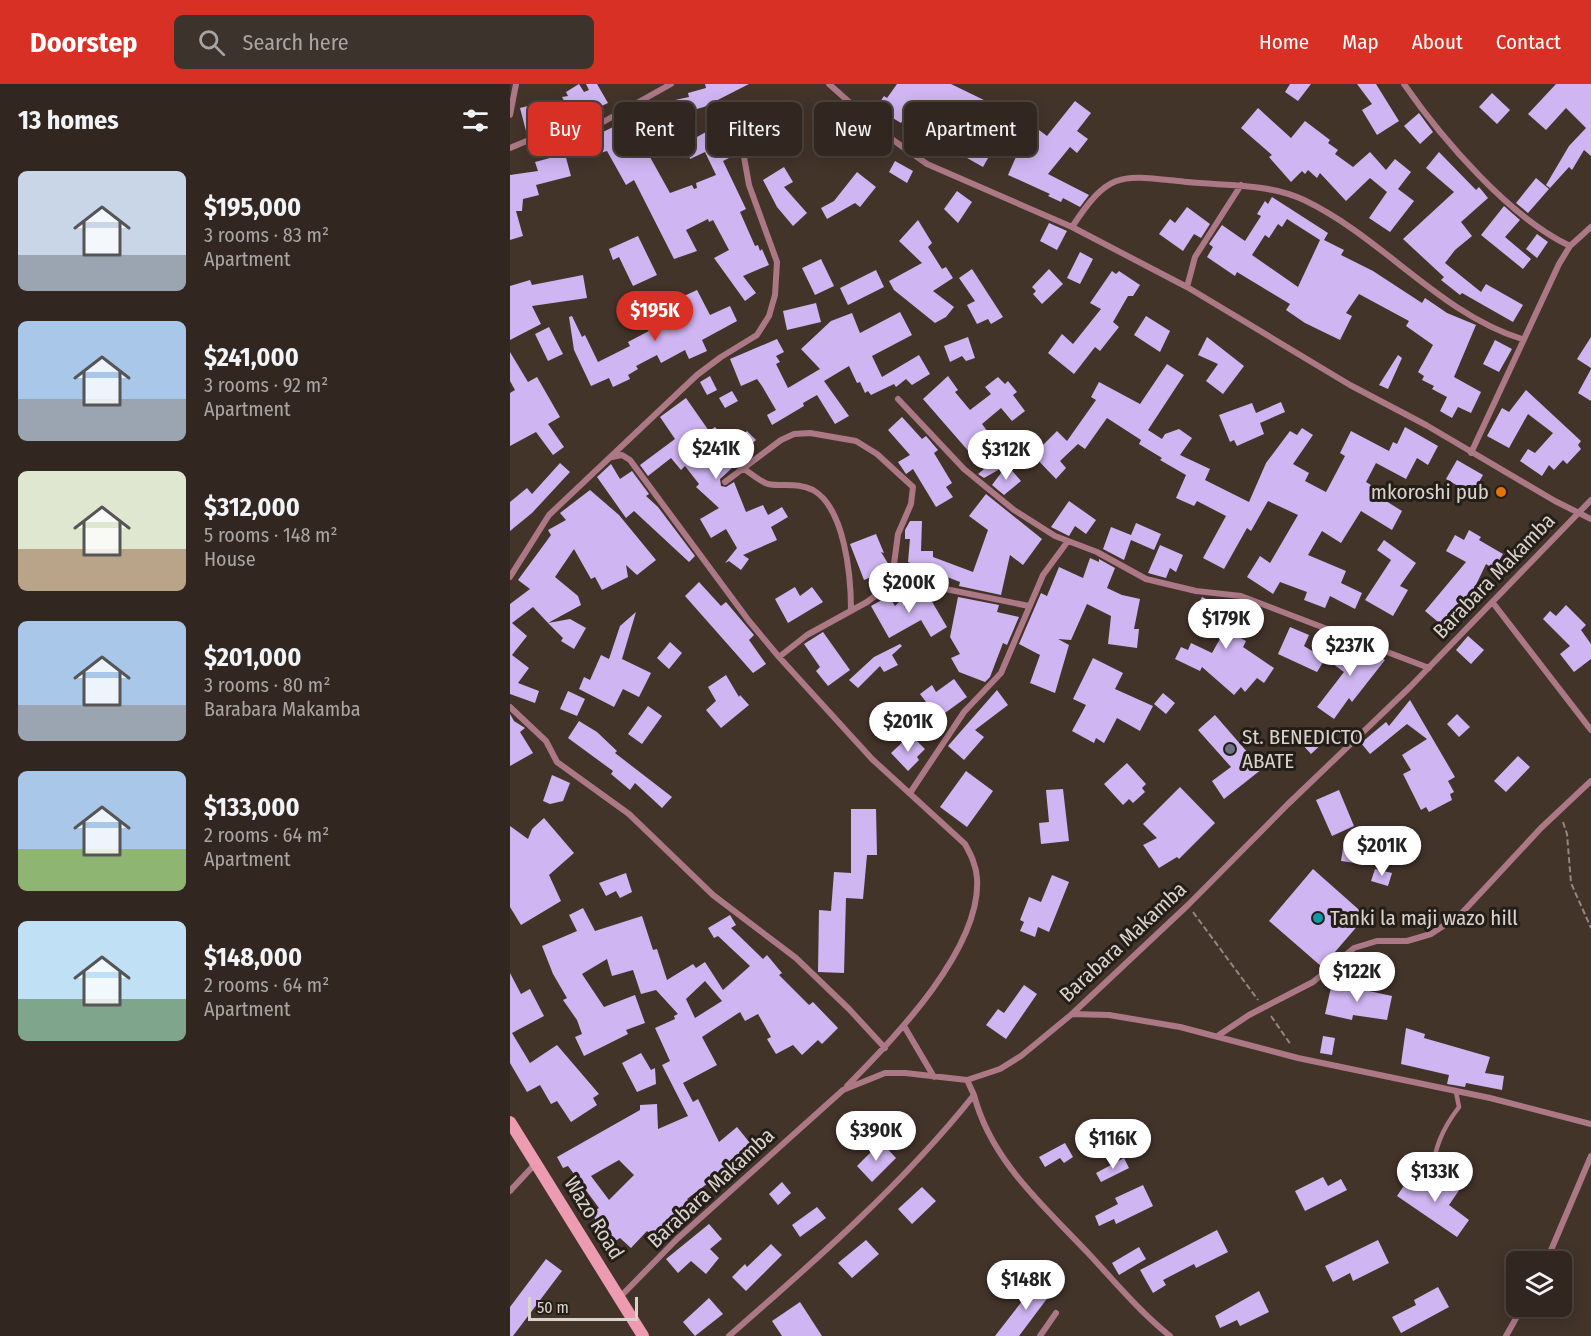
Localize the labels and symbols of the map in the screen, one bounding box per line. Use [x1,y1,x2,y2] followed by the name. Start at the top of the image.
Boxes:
[613,291,697,342] pin: $195K
[674,429,758,480] pin: $241K
[964,430,1048,481] pin: $312K
[1371,479,1489,505] place label: mkoroshi pub
[1494,485,1508,499] marker: mkoroshi pub
[1428,508,1560,644] street label: Barabara Makamba
[867,563,951,614] pin: $200K
[1184,599,1268,650] pin: $179K
[1308,626,1392,677] pin: $237K
[866,702,950,753] pin: $201K
[1242,724,1363,774] place label: St. BENEDICTO ABATE
[1223,742,1237,756] marker: St. BENEDICTO ABATE
[1340,826,1424,877] pin: $201K
[1054,876,1192,1008] street label: Barabara Makamba
[1330,905,1518,931] place label: Tanki la maji wazo hill
[1311,911,1325,925] marker: Tanki la maji wazo hill
[1315,952,1399,1003] pin: $122K
[834,1111,918,1162] pin: $390K
[1071,1119,1155,1170] pin: $116K
[642,1122,780,1254] street label: Barabara Makamba
[1393,1152,1477,1203] pin: $133K
[558,1172,630,1264] street label: Wazo Road
[984,1260,1068,1311] pin: $148K
[528,1294,638,1322] scale bar

